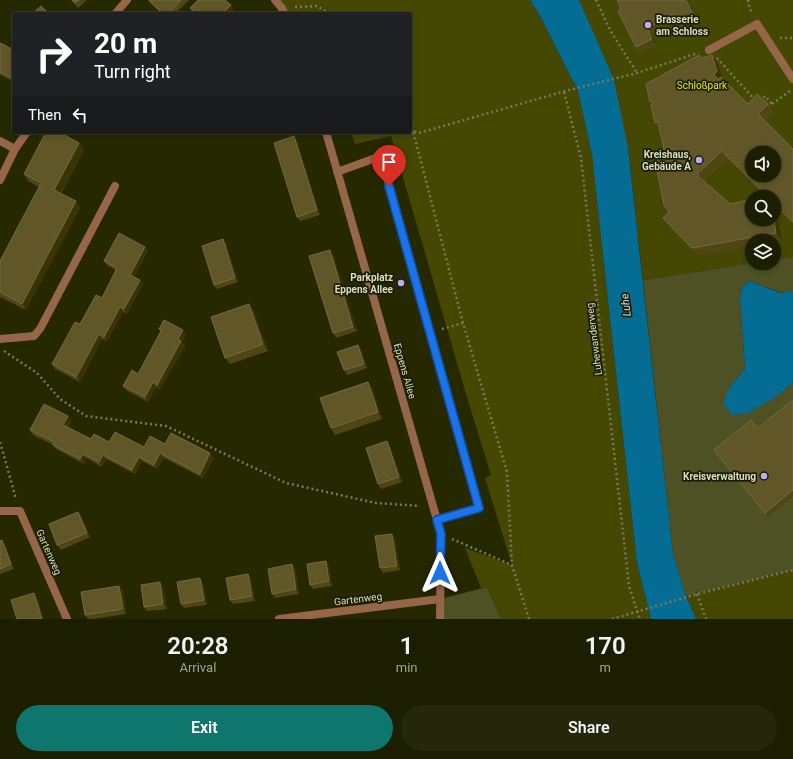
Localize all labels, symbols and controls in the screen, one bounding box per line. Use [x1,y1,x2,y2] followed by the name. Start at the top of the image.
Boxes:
[656,14,708,37] place label: Brasserie am Schloss
[643,20,653,30] marker: Brasserie am Schloss
[94,27,157,60] text: 20 m
[28,28,80,80] icon: right
[94,61,171,82] text: Turn right
[677,80,728,91] park label: Schloßpark
[69,104,91,126] icon: left
[28,106,61,124] text: Then
[372,145,406,186] pin
[745,146,781,270] map controls
[745,146,781,182] button: sound
[642,149,691,172] place label: Kreishaus, Gebäude A
[378,151,400,173] icon: arrive
[694,155,704,165] marker: Kreishaus, Gebäude A
[745,190,781,226] button: search
[745,234,781,270] button: layers
[335,272,394,295] place label: Parkplatz Eppens Allee
[396,278,406,288] marker: Parkplatz Eppens Allee
[618,292,634,317] water label: Luhe
[584,302,604,376] street label: Luhewanderweg
[392,342,418,400] street label: Eppens Allee
[683,471,756,482] place label: Kreisverwaltung
[759,471,769,481] marker: Kreisverwaltung
[34,528,64,576] street label: Gartenweg
[419,552,461,594] position arrow
[333,591,383,607] street label: Gartenweg
[167,632,229,660] text: 20:28
[400,632,413,660] text: 1
[585,632,626,660] text: 170
[179,660,216,675] text: Arrival
[396,660,417,675] text: min
[600,660,611,675] text: m
[16,705,393,751] button: Exit
[401,705,777,751] button: Share

